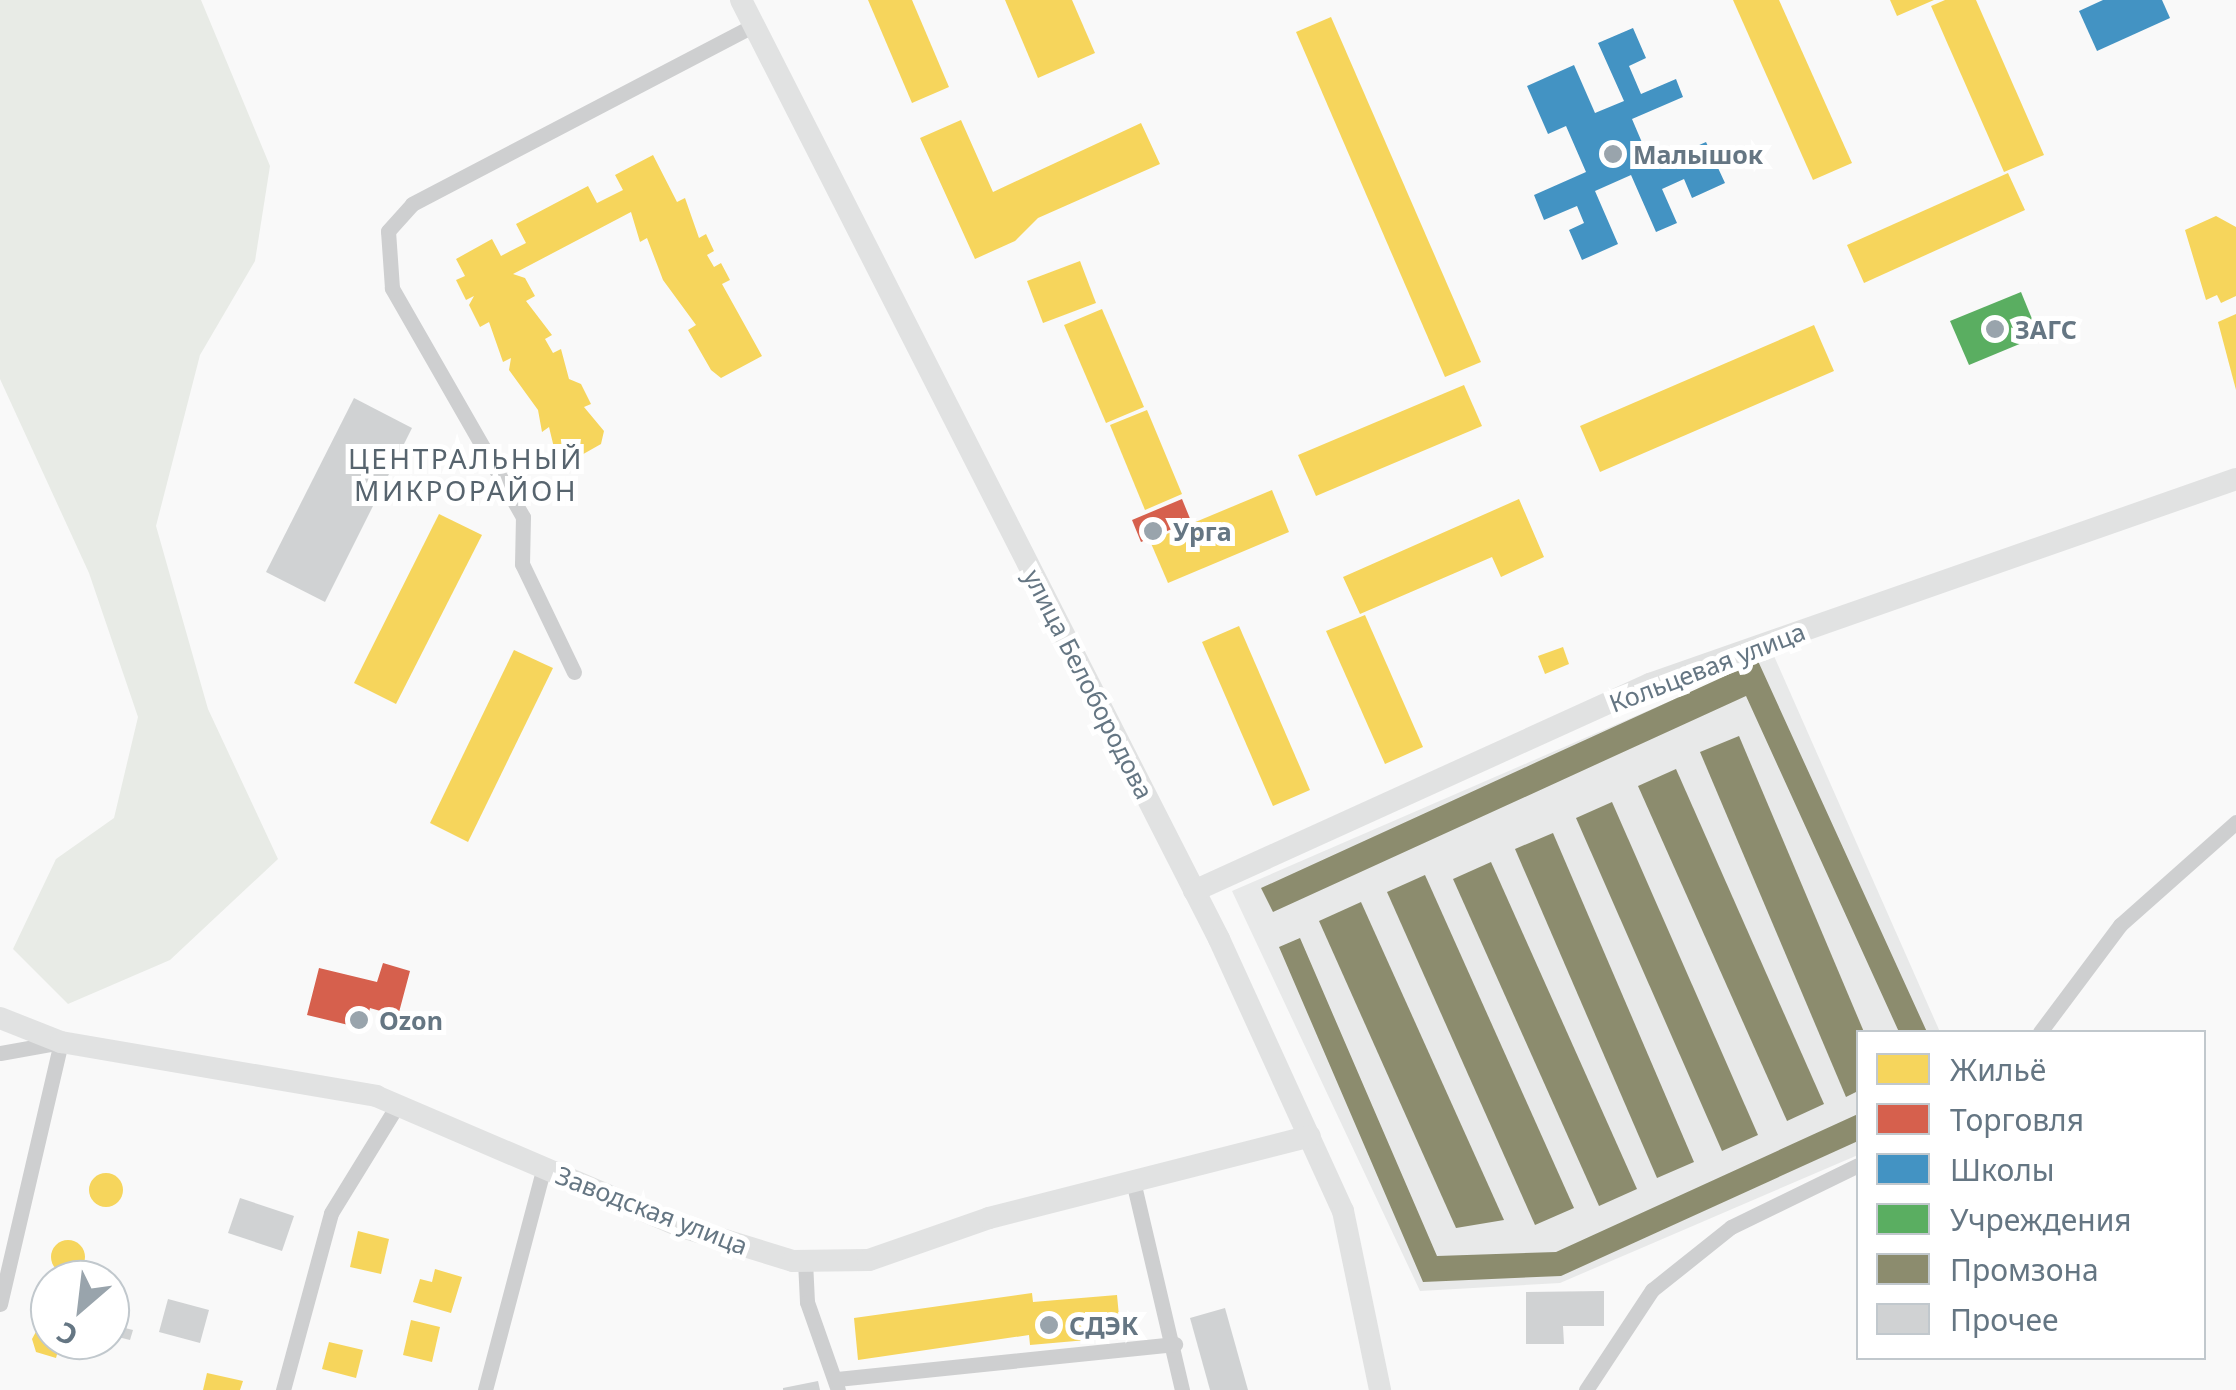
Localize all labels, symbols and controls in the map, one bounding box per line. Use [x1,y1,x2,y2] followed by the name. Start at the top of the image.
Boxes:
[1633,139,1763,169] place label: Малышок
[1602,143,1624,165] marker: Малышок
[2015,314,2077,344] place label: ЗАГС
[1984,318,2006,340] marker: ЗАГС
[348,441,584,507] district label: ЦЕНТРАЛЬНЫЙ МИКРОРАЙОН
[1173,516,1232,546] place label: Урга
[1142,520,1164,542] marker: Урга
[1018,564,1160,804] street label: улица Белобородова
[1605,616,1809,718] street label: Кольцевая улица
[379,1005,443,1035] place label: Ozon
[348,1009,370,1031] marker: Ozon
[1856,1030,2206,1360] legend
[1950,1049,2046,1090] text: Жильё
[1950,1099,2084,1140] text: Торговля
[1950,1149,2055,1190] text: Школы
[552,1160,752,1260] street label: Заводская улица
[1950,1199,2132,1240] text: Учреждения
[1950,1249,2099,1290] text: Промзона
[30,1260,130,1360] north arrow
[1950,1299,2058,1340] text: Прочее
[1069,1310,1138,1340] place label: СДЭК
[50,1314,84,1356] text: С
[1038,1314,1060,1336] marker: СДЭК

